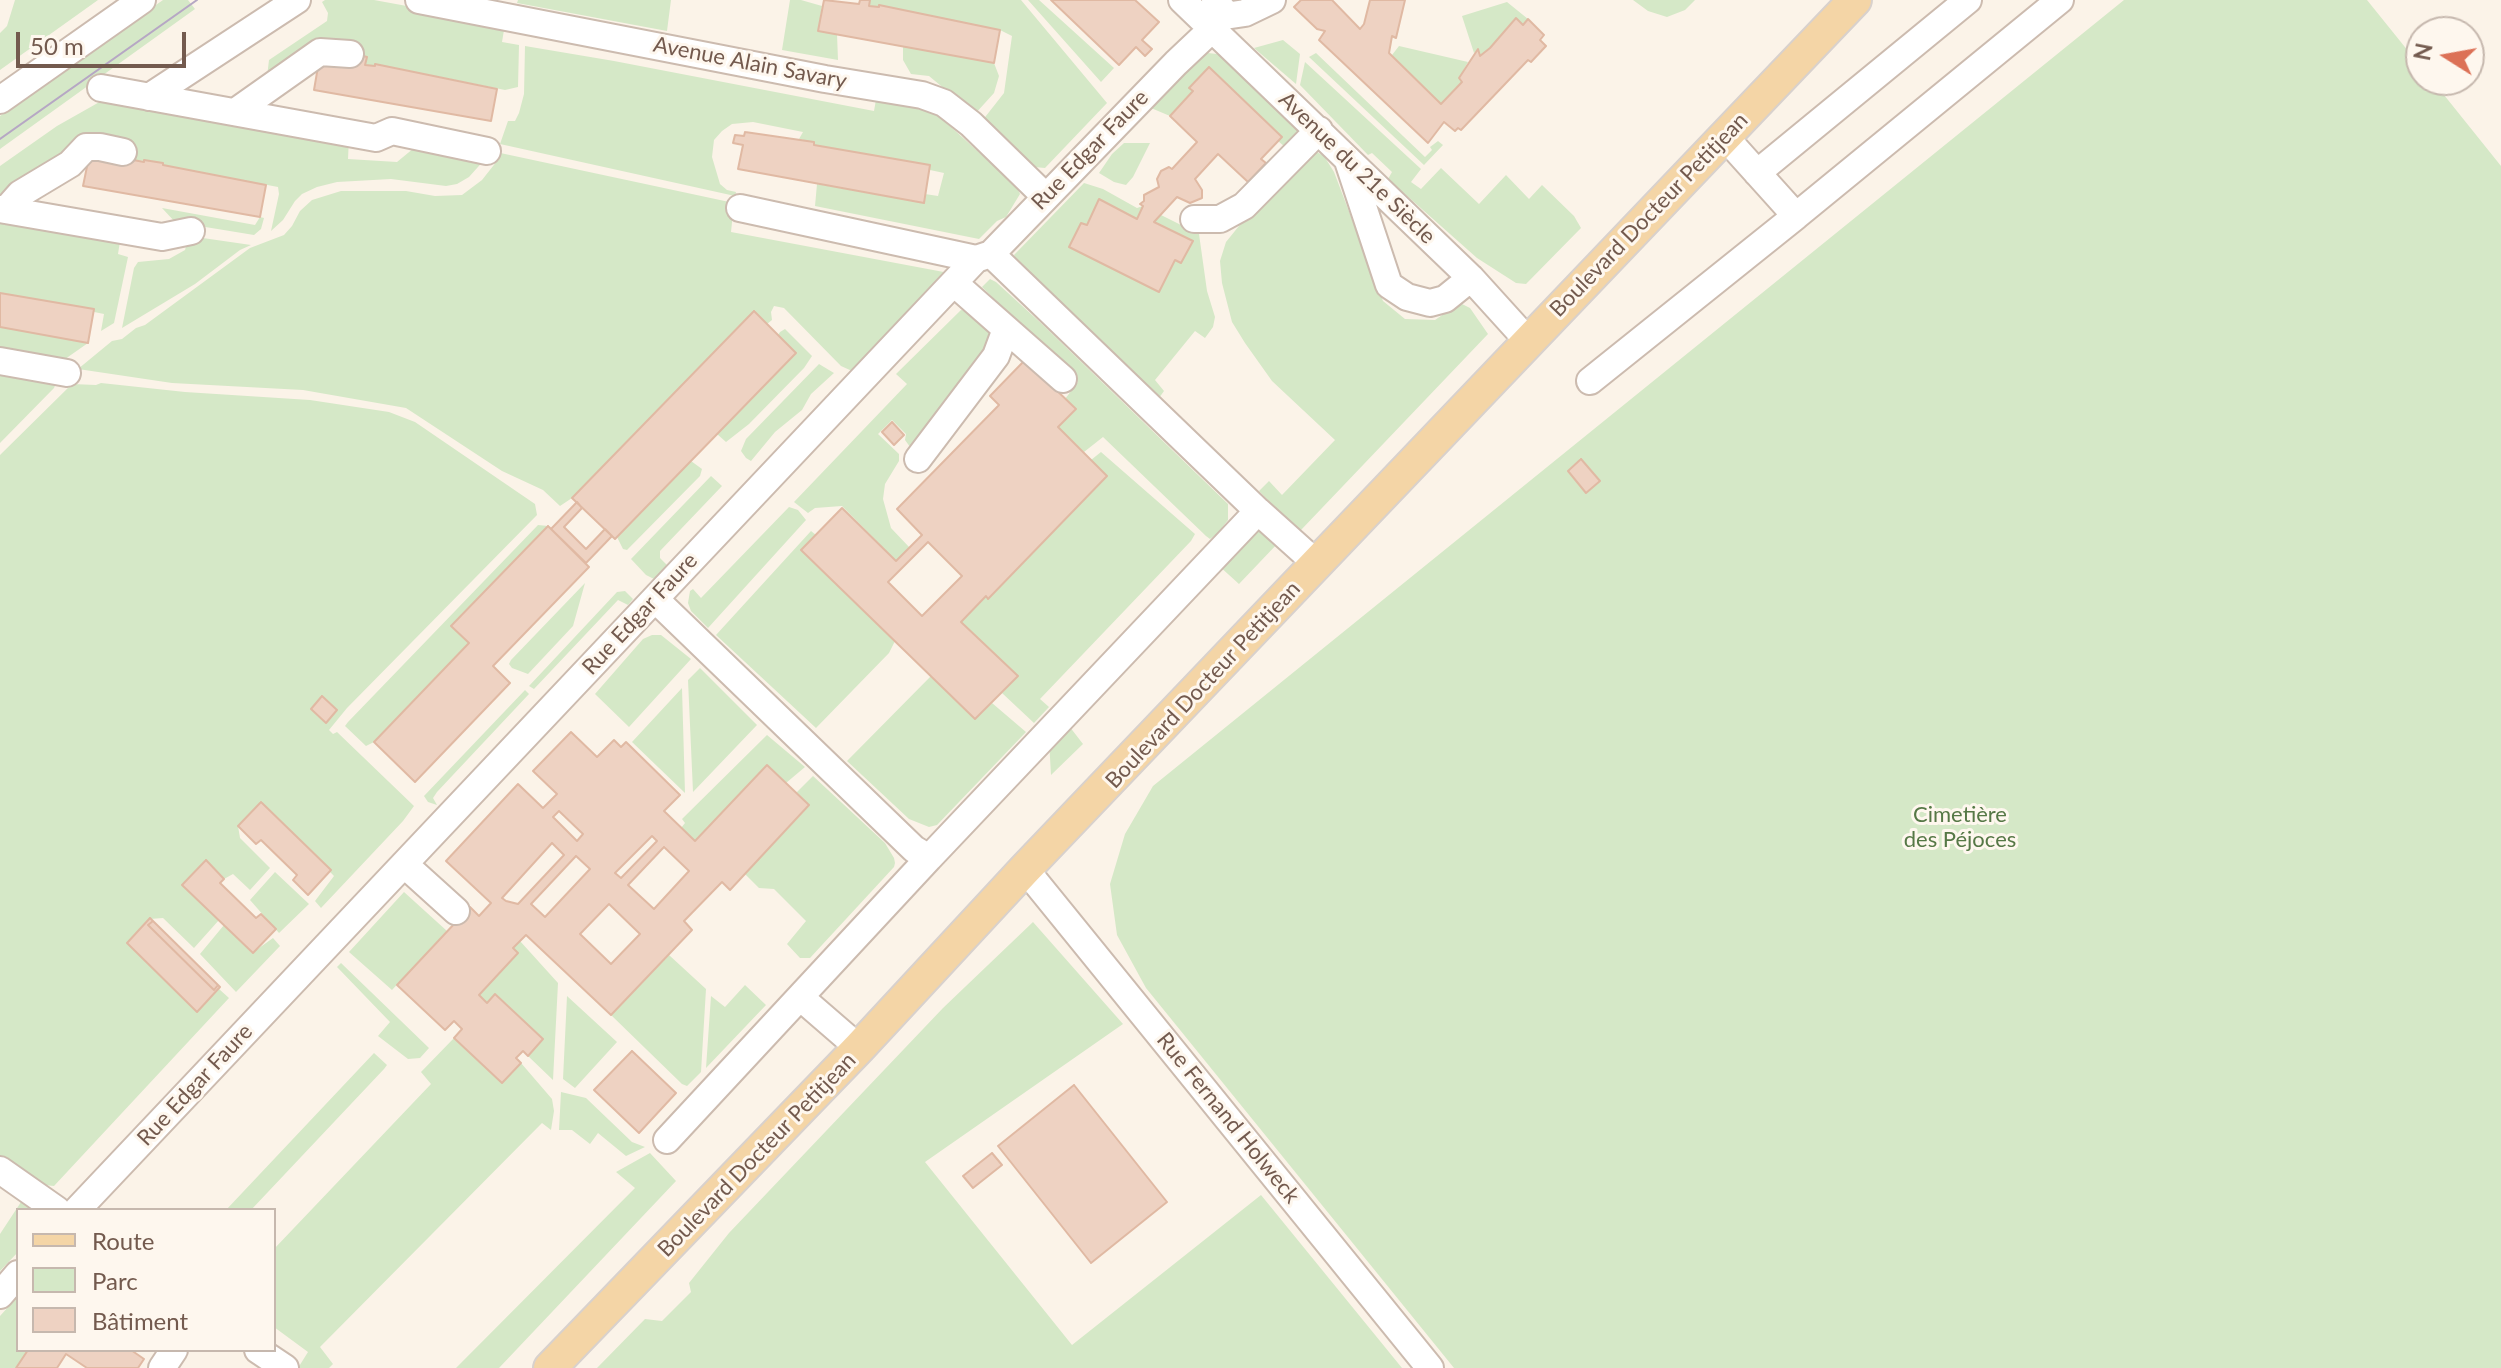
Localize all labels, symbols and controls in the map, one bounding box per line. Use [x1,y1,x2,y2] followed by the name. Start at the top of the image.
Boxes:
[20,16,190,66] scale bar
[2405,16,2485,96] north arrow
[30,31,84,60] text: 50 m
[651,31,849,95] street label: Avenue Alain Savary
[2408,41,2438,63] text: N
[1026,84,1154,216] street label: Rue Edgar Faure
[1273,86,1441,250] street label: Avenue du 21e Siècle
[1544,107,1754,323] street label: Boulevard Docteur Petitjean
[577,548,703,680] street label: Rue Edgar Faure
[1100,576,1306,794] street label: Boulevard Docteur Petitjean
[1904,802,2016,854] park label: Cimetière des Péjoces
[132,1019,258,1151] street label: Rue Edgar Faure
[1151,1027,1305,1209] street label: Rue Fernand Holweck
[652,1047,862,1263] street label: Boulevard Docteur Petitjean
[16,1208,276,1352] legend
[92,1226,154,1255] text: Route
[92,1266,138,1295] text: Parc
[92,1306,188,1335] text: Bâtiment

